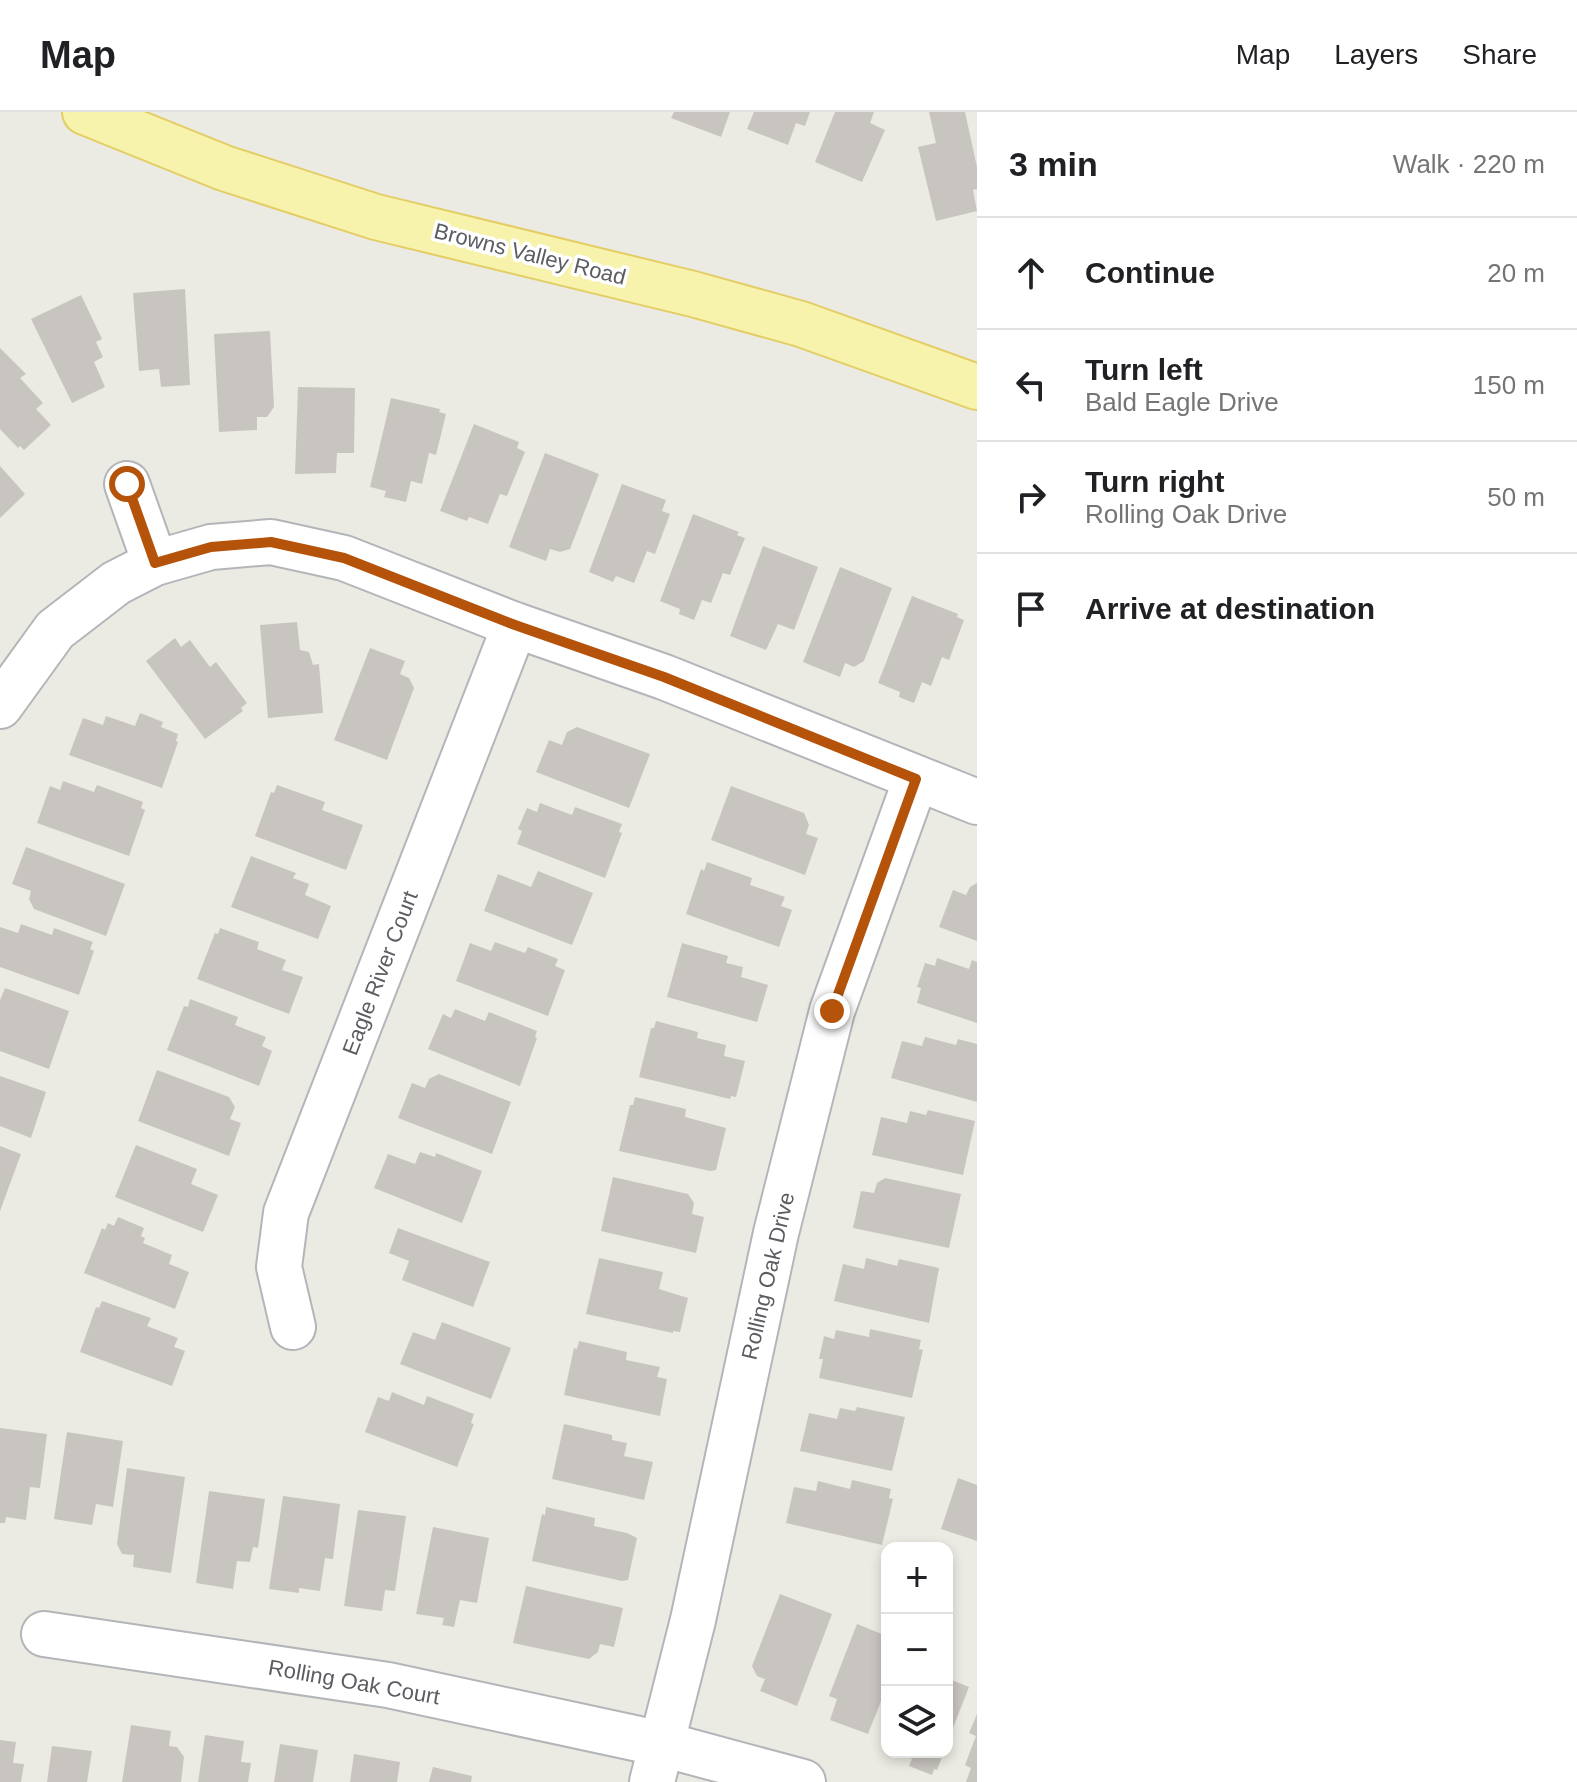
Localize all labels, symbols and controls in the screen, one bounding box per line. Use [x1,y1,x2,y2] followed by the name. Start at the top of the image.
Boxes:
[40,34,116,76] text: Map
[1236,39,1290,70] text: Map
[1334,39,1418,70] text: Layers
[1462,39,1537,70] text: Share
[1009,145,1098,183] text: 3 min
[1393,149,1545,179] text: Walk · 220 m
[432,218,628,290] street label: Browns Valley Road
[1009,251,1053,295] icon: ahead
[1085,256,1215,289] text: Continue
[1487,258,1545,288] text: 20 m
[1085,353,1203,386] text: Turn left
[1009,363,1053,407] icon: left
[1473,370,1545,400] text: 150 m
[1085,387,1279,417] text: Bald Eagle Drive
[1085,465,1224,498] text: Turn right
[109,466,145,502] route start
[1009,475,1053,519] icon: right
[1487,482,1545,512] text: 50 m
[1085,499,1287,529] text: Rolling Oak Drive
[1009,587,1053,631] icon: arrive
[1085,592,1375,625] text: Arrive at destination
[337,887,423,1059] street label: Eagle River Court
[814,993,850,1029] route end
[737,1190,799,1362] street label: Rolling Oak Drive
[881,1542,953,1758] map controls
[881,1542,953,1614] button: +
[881,1614,953,1686] button: −
[266,1655,442,1709] street label: Rolling Oak Court
[881,1686,953,1758] button: layers

